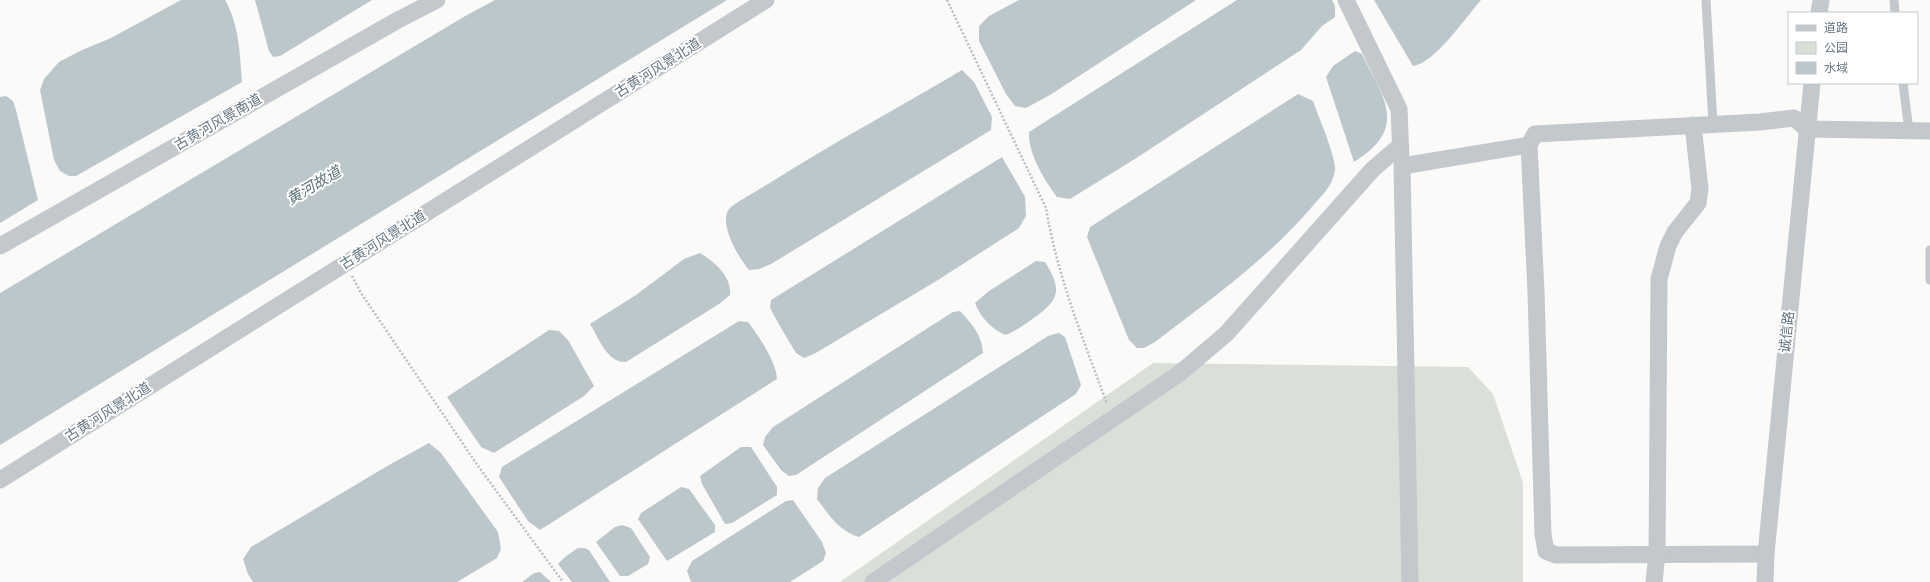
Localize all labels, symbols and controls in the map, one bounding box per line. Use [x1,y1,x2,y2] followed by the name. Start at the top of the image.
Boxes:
[1788,12,1918,84] legend
[1824,21,1848,36] text: 道路
[612,35,704,101] street label: 古黄河风景北道
[1824,41,1848,56] text: 公园
[1824,61,1848,76] text: 水域
[171,90,265,154] street label: 古黄河风景南道
[283,161,346,210] water label: 黄河故道
[337,207,429,273] street label: 古黄河风景北道
[1776,310,1798,354] street label: 诚信路
[62,379,154,445] street label: 古黄河风景北道

